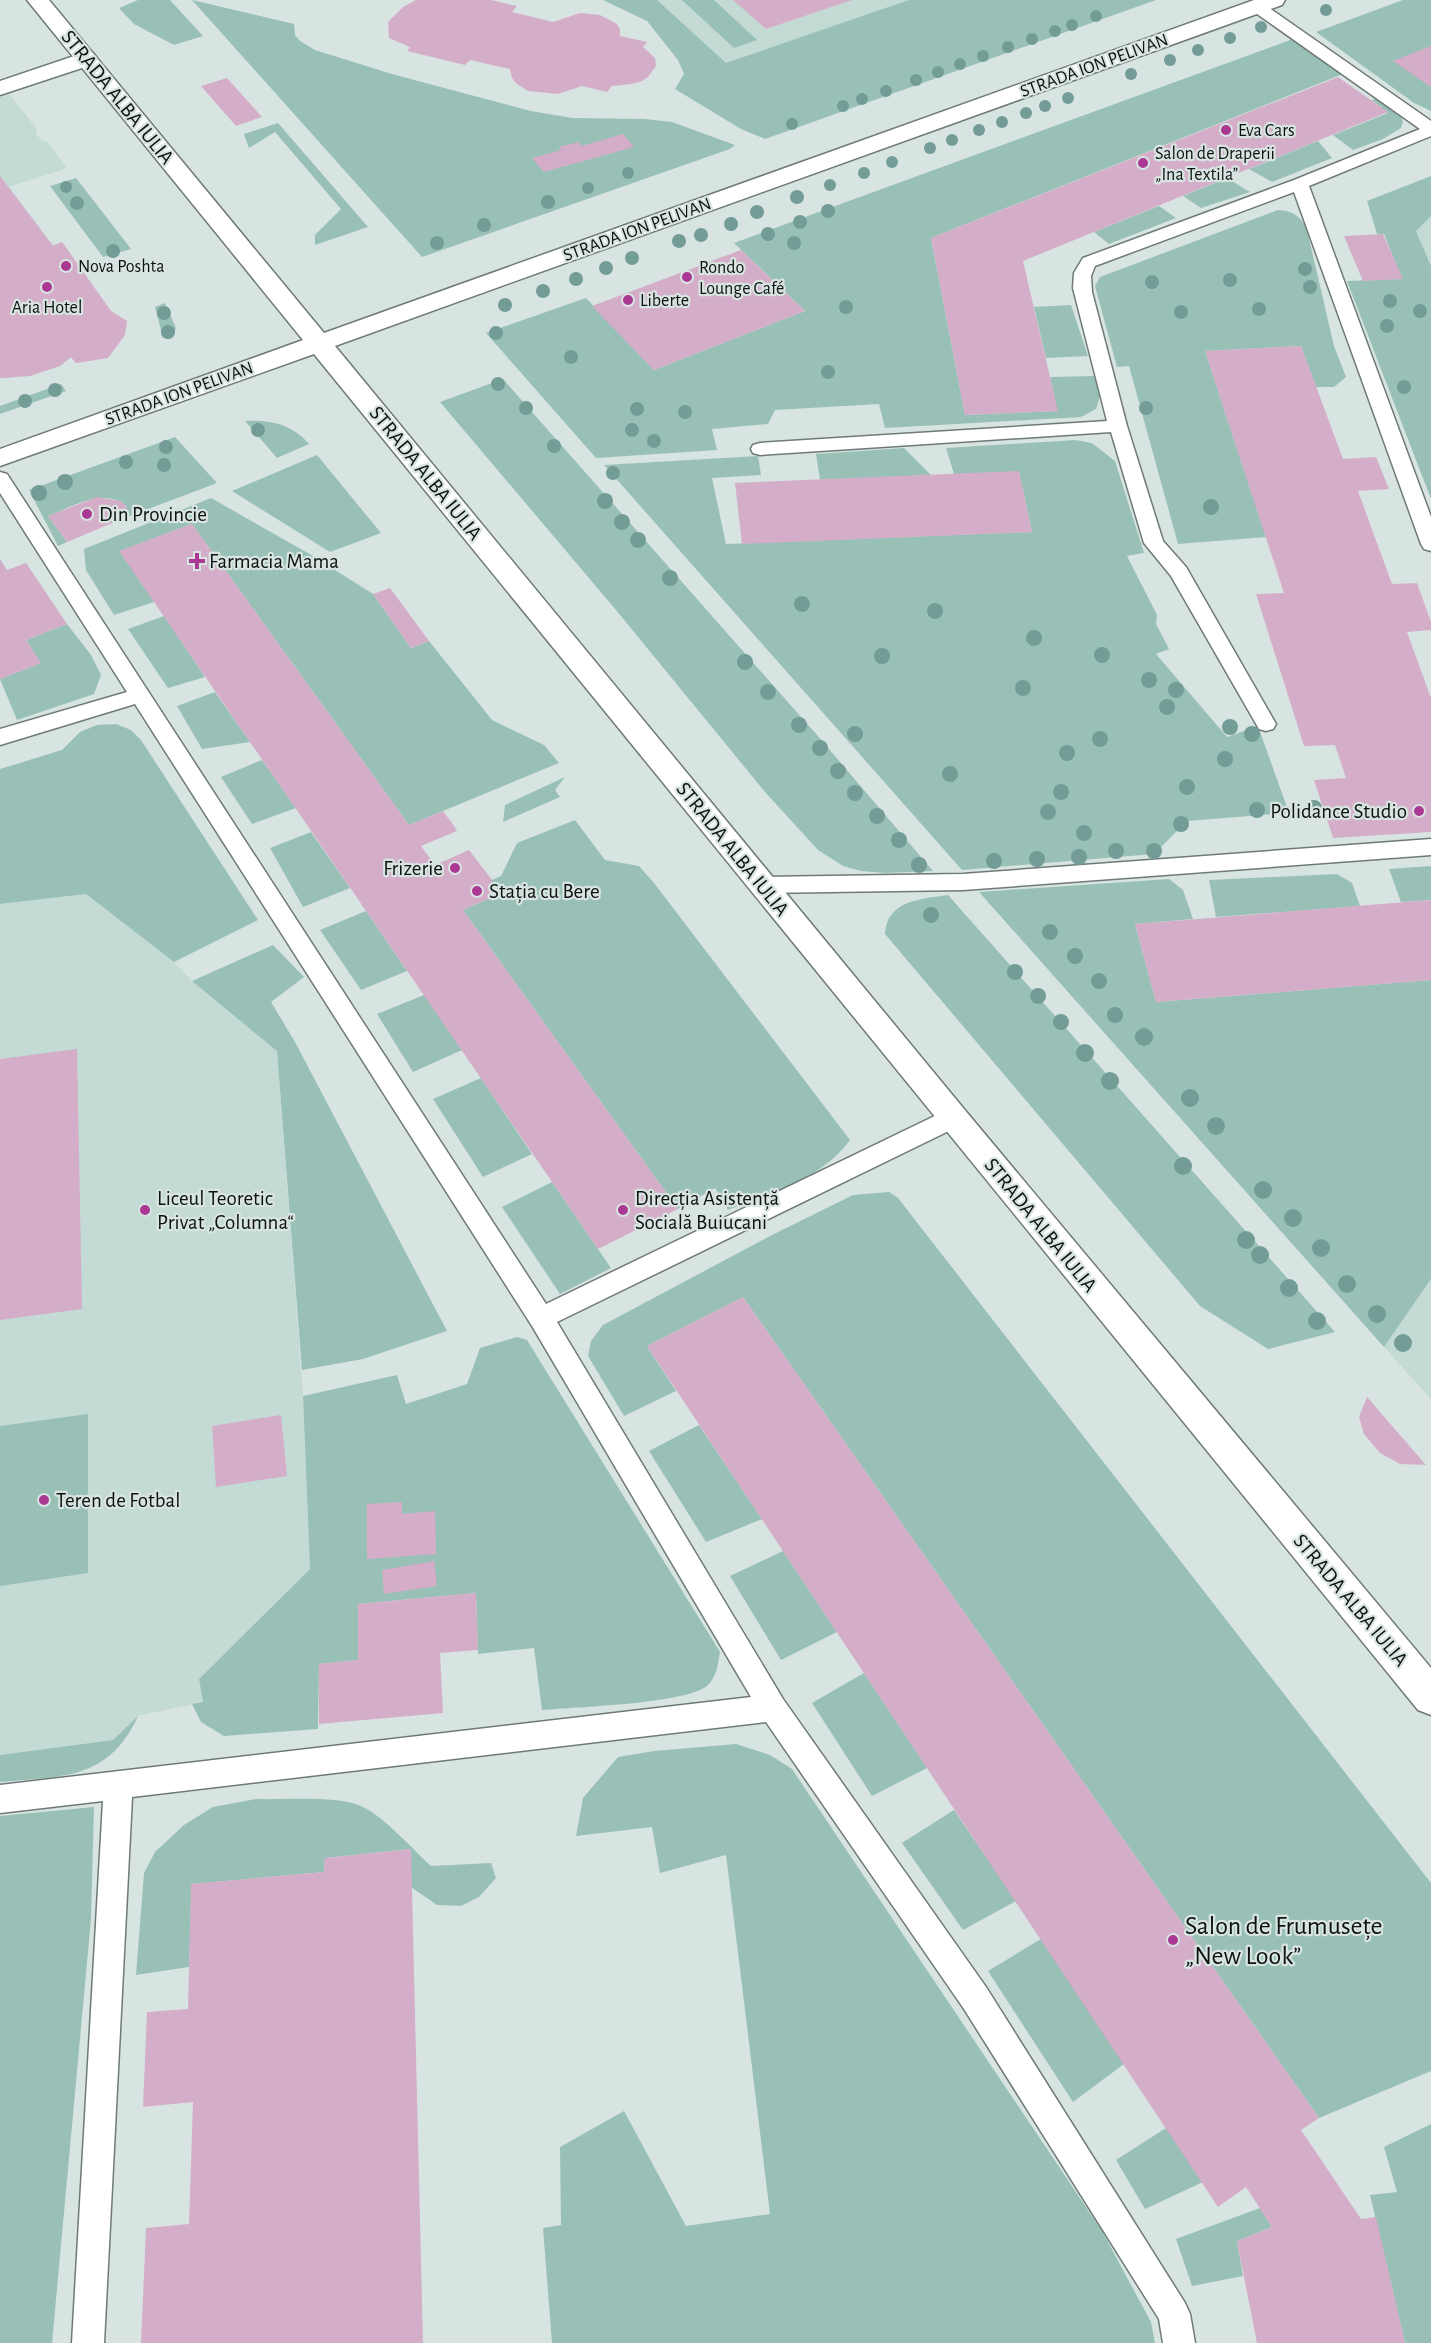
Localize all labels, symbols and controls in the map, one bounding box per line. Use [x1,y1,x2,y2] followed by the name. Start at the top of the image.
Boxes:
[57,26,178,168] street label: STRADA ALBA IULIA
[1018,31,1171,101] street label: STRADA ION PELIVAN
[1238,122,1295,140] place label: Eva Cars
[1219,123,1233,137] marker: Eva Cars
[1155,145,1275,184] place label: Salon de Draperii „Ina Textila”
[1136,156,1150,170] marker: Salon de Draperii „Ina Textila”
[561,195,714,265] street label: STRADA ION PELIVAN
[78,258,165,276] place label: Nova Poshta
[59,259,73,273] marker: Nova Poshta
[699,259,784,298] place label: Rondo Lounge Café
[680,270,694,284] marker: Rondo Lounge Café
[40,280,54,294] marker: Aria Hotel
[640,292,689,310] place label: Liberte
[621,293,635,307] marker: Liberte
[12,299,82,317] place label: Aria Hotel
[103,359,256,429] street label: STRADA ION PELIVAN
[365,402,486,544] street label: STRADA ALBA IULIA
[99,504,207,525] place label: Din Provincie
[80,507,94,521] marker: Din Provincie
[209,551,339,572] place label: Farmacia Mama
[190,554,204,568] marker: Farmacia Mama
[672,778,793,920] street label: STRADA ALBA IULIA
[1270,801,1407,822] place label: Polidance Studio
[1412,804,1426,818] marker: Polidance Studio
[383,858,443,879] place label: Frizerie
[448,861,462,875] marker: Frizerie
[489,881,600,904] place label: Stația cu Bere
[470,884,484,898] marker: Stația cu Bere
[980,1154,1101,1296] street label: STRADA ALBA IULIA
[157,1188,294,1233] place label: Liceul Teoretic Privat „Columna“
[635,1188,780,1233] place label: Direcția Asistență Socială Buiucani
[138,1203,152,1217] marker: Liceul Teoretic Privat „Columna“
[616,1203,630,1217] marker: Direcția Asistență Socială Buiucani
[56,1490,180,1511] place label: Teren de Fotbal
[37,1493,51,1507] marker: Teren de Fotbal
[1289,1530,1412,1670] street label: STRADA ALBA IULIA
[1185,1913,1382,1969] place label: Salon de Frumusețe „New Look”
[1166,1933,1180,1947] marker: Salon de Frumusețe „New Look”

